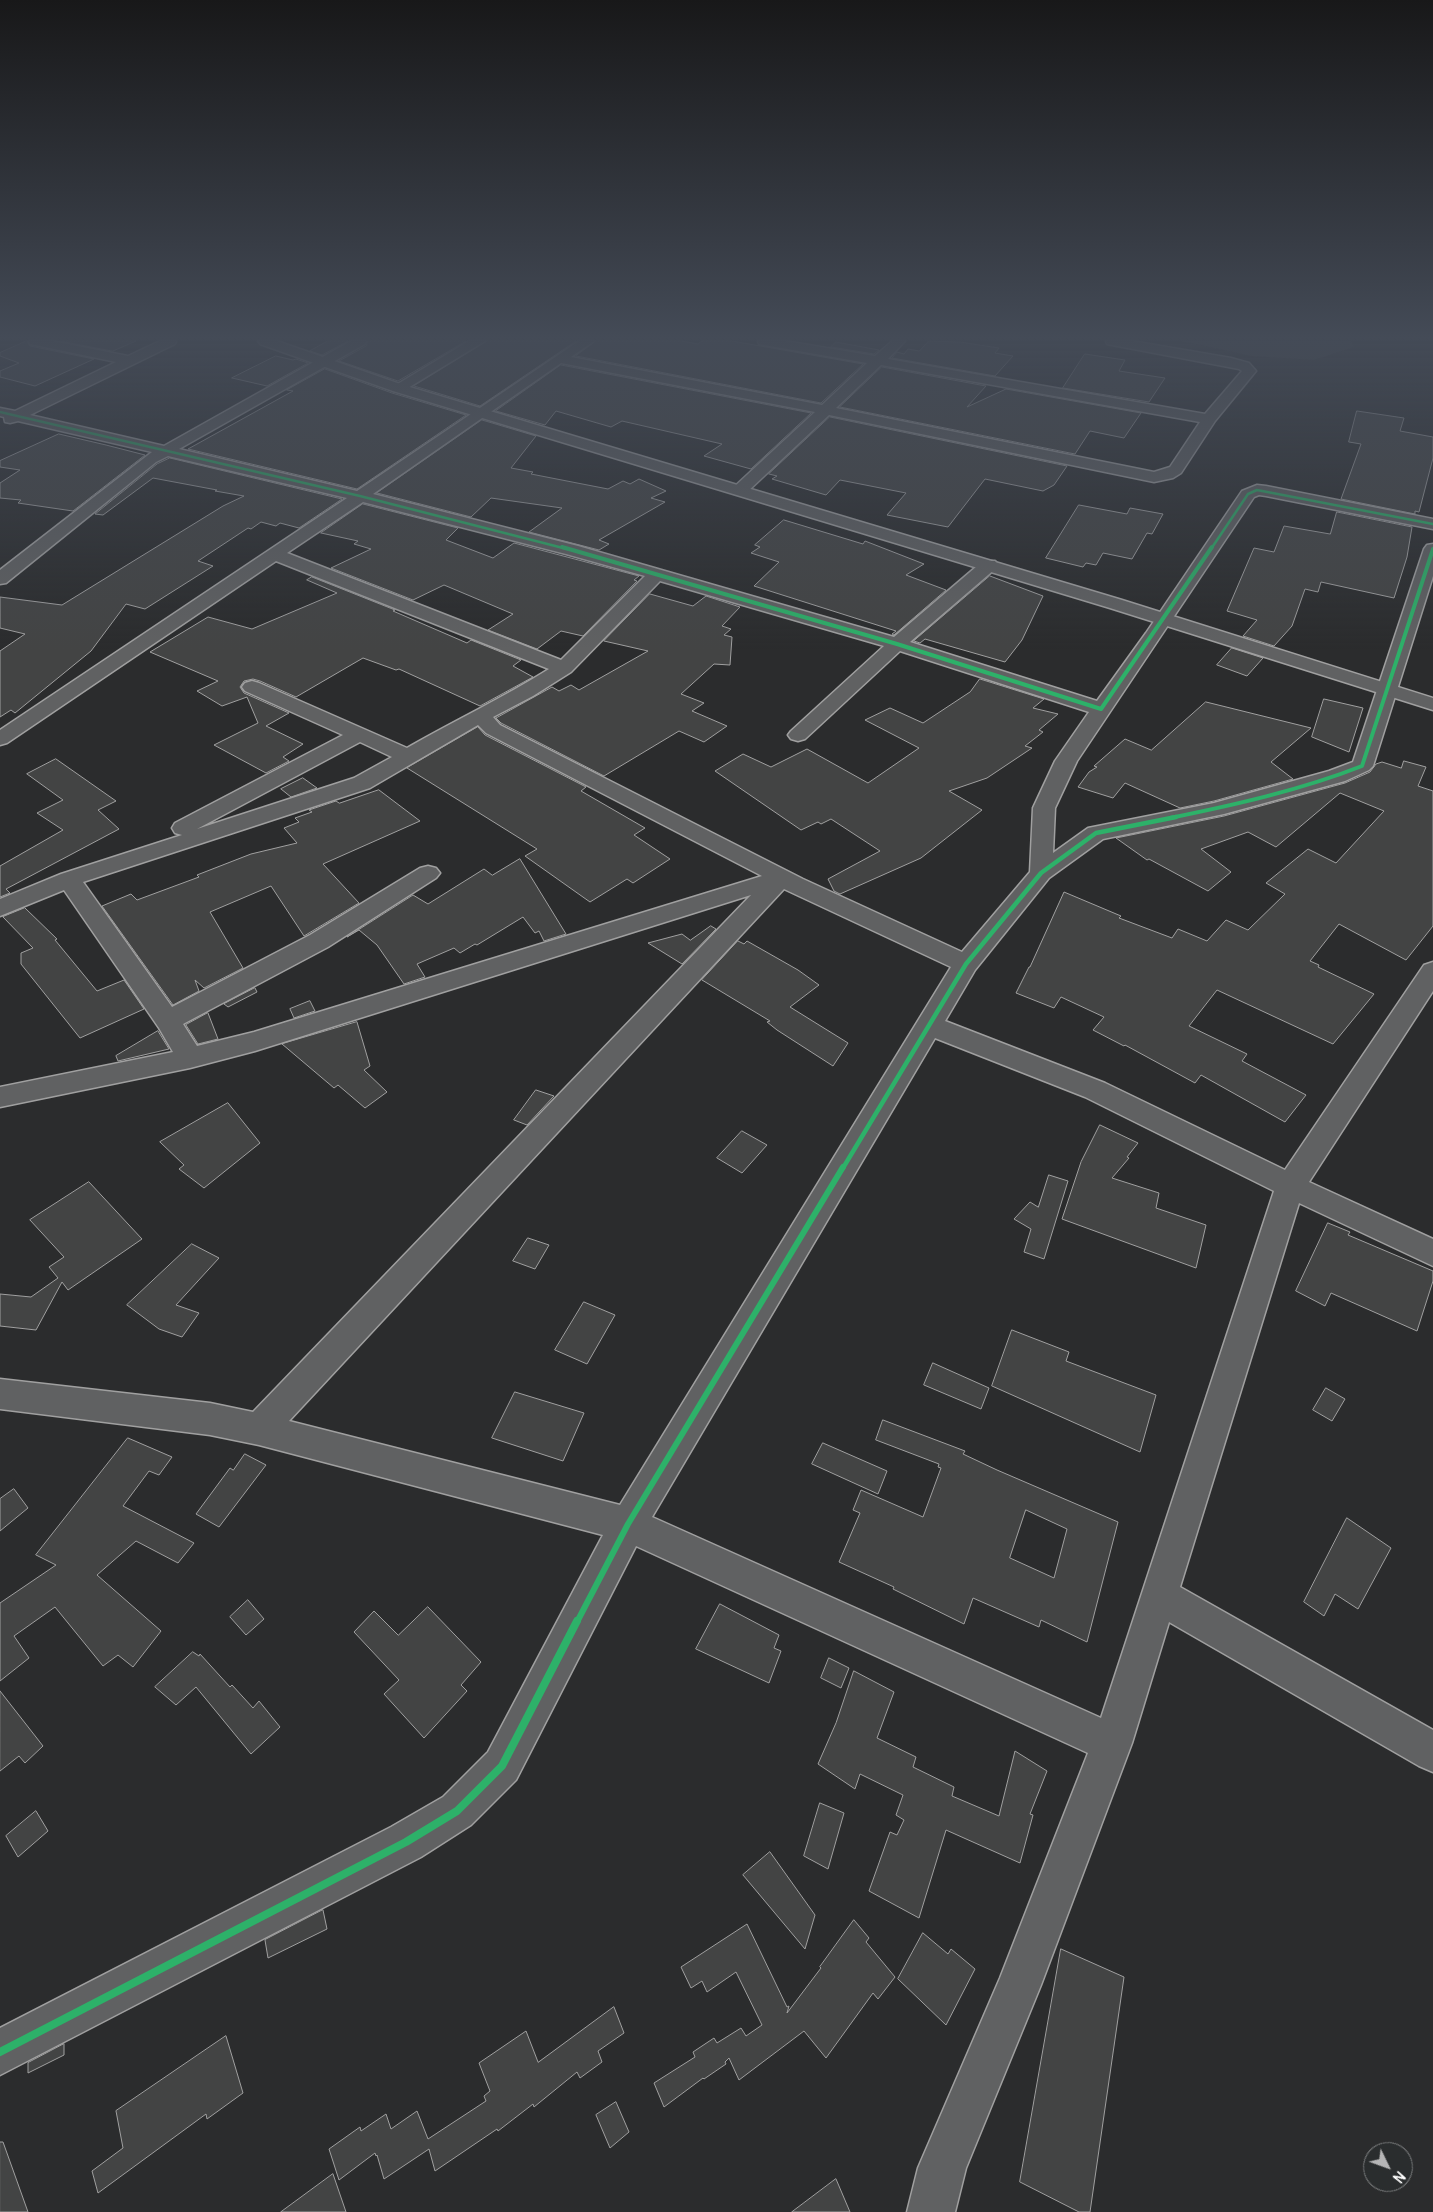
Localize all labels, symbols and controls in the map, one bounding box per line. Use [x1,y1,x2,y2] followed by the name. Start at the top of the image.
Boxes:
[1363,2142,1413,2192] north arrow
[1389,2167,1408,2186] text: N

